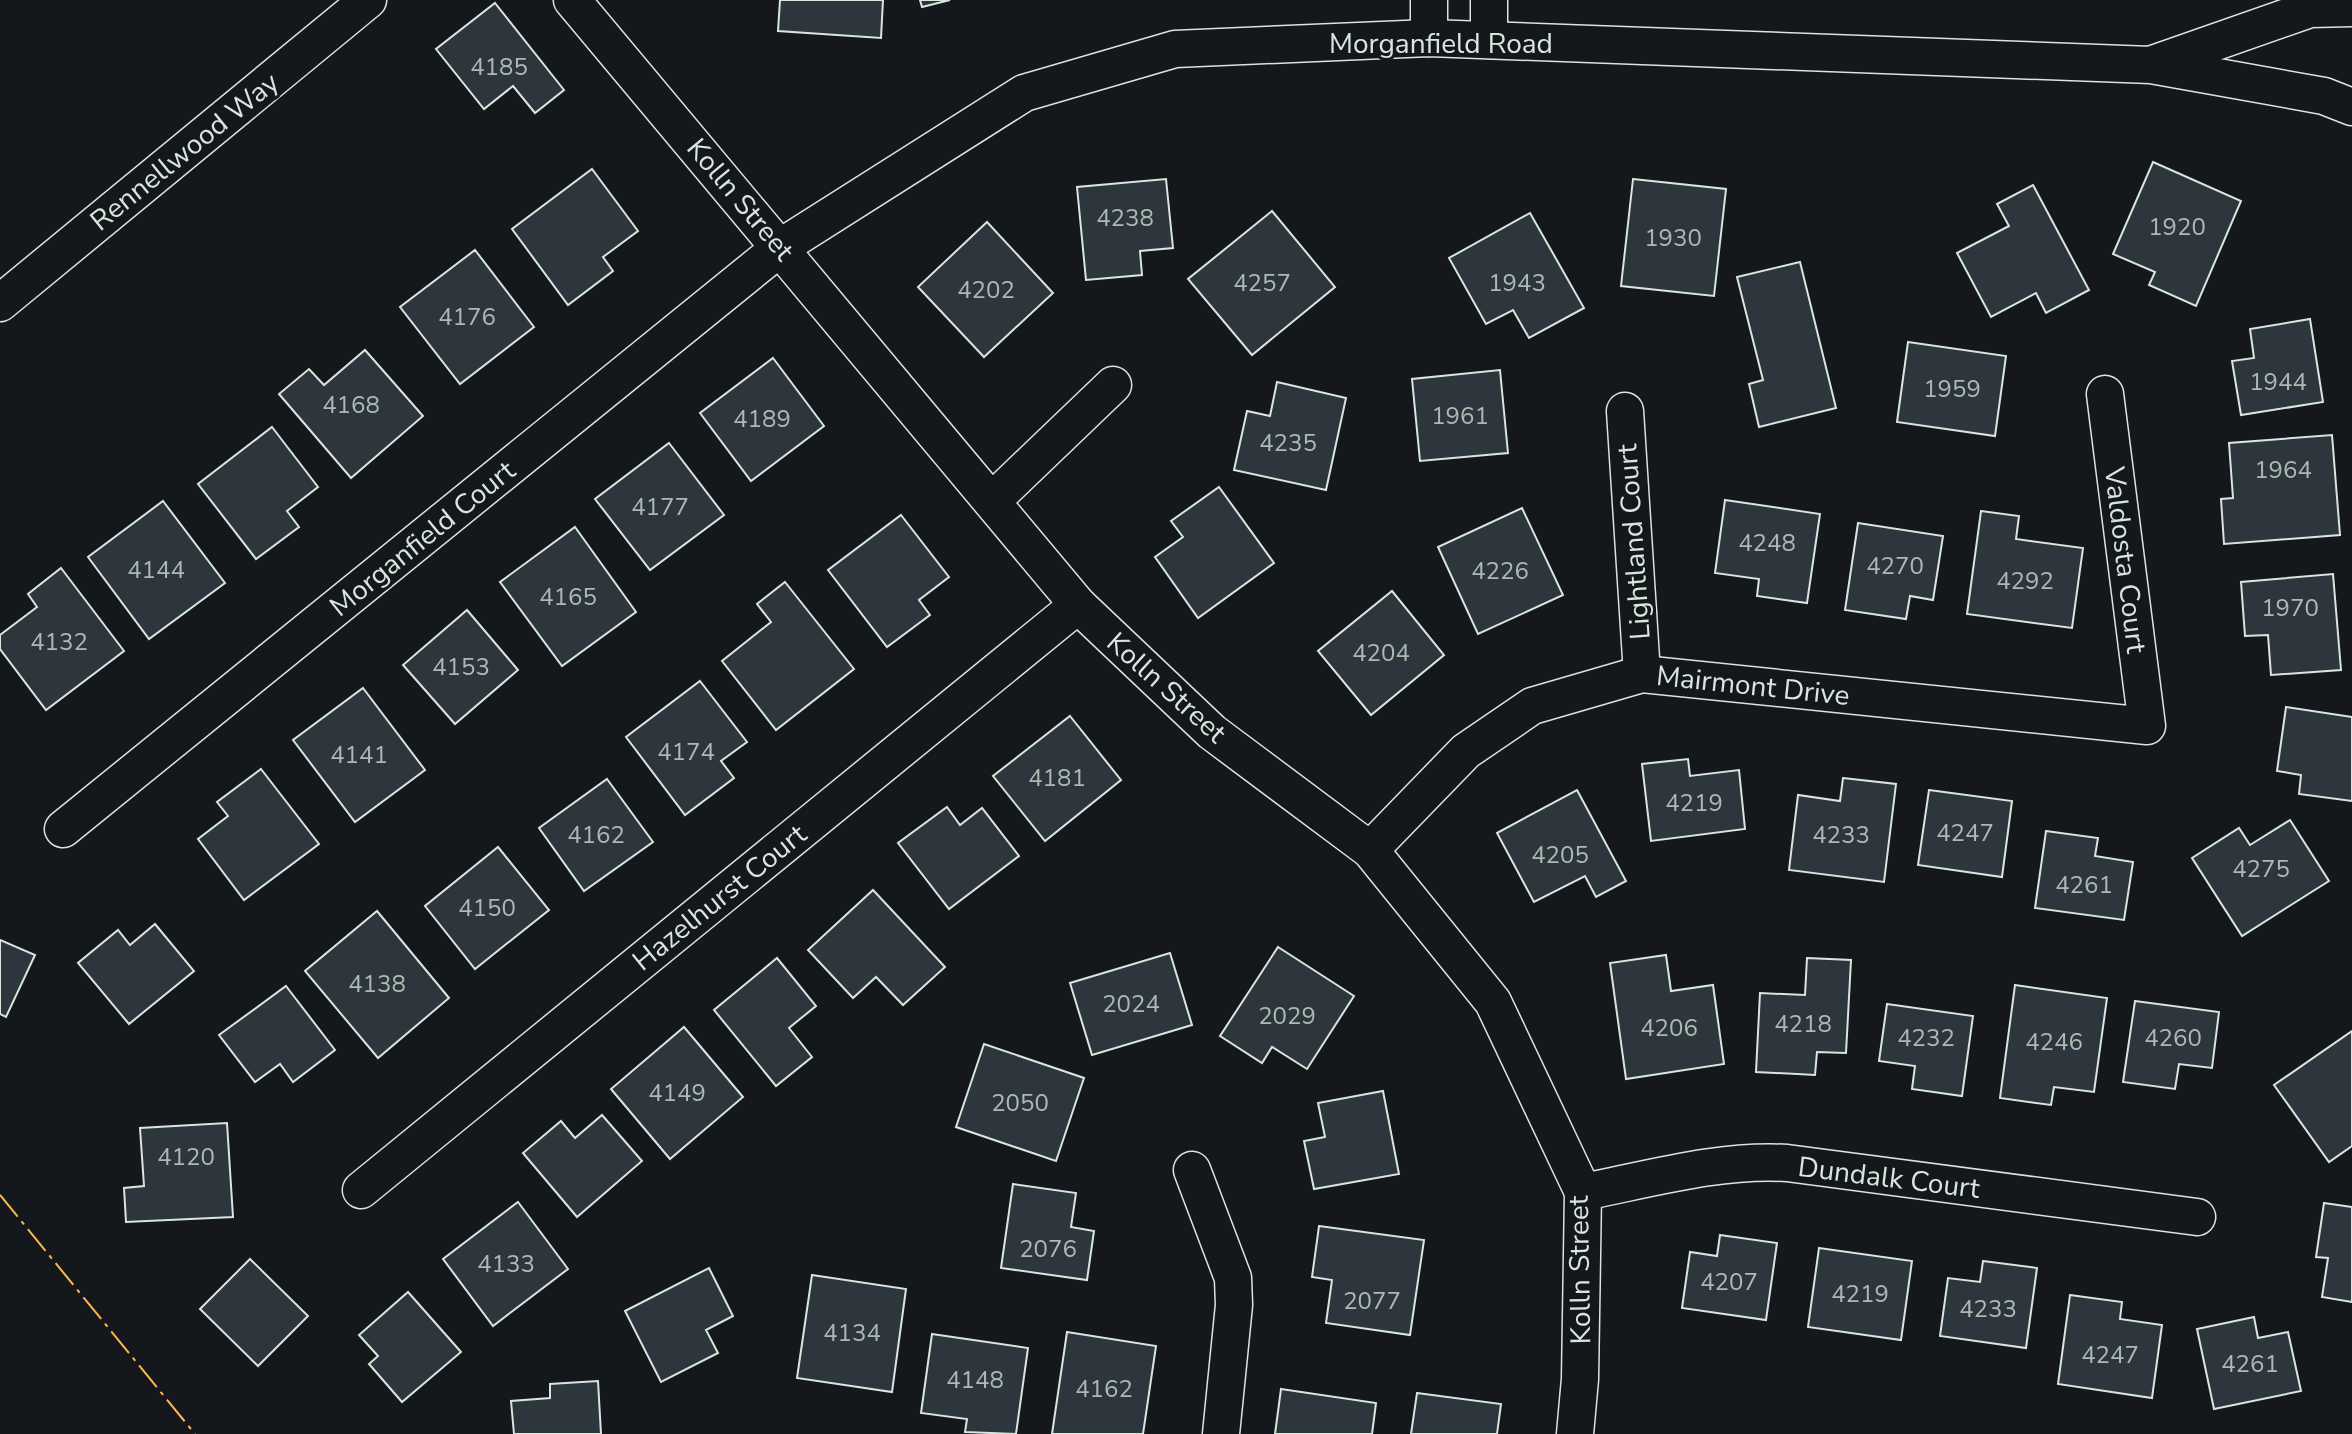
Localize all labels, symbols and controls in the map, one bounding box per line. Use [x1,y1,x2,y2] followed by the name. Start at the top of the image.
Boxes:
[1329,25,1553,63] street label: Morganfield Road
[470,51,528,83] house number: 4185
[82,63,287,240] street label: Rennellwood Way
[678,130,803,269] street label: Kolln Street
[1096,202,1154,234] house number: 4238
[2148,211,2206,243] house number: 1920
[1644,222,1702,254] house number: 1930
[1233,267,1291,299] house number: 4257
[1488,267,1546,299] house number: 1943
[957,274,1015,306] house number: 4202
[438,301,496,333] house number: 4176
[2249,366,2307,398] house number: 1944
[1923,373,1981,405] house number: 1959
[322,389,380,421] house number: 4168
[1431,400,1489,432] house number: 1961
[733,403,791,435] house number: 4189
[1259,427,1317,459] house number: 4235
[1608,443,1660,641] street label: Lightland Court
[322,452,523,625] street label: Morganfield Court
[2254,454,2312,486] house number: 1964
[2095,464,2155,656] street label: Valdosta Court
[631,491,689,523] house number: 4177
[1738,527,1796,559] house number: 4248
[1866,550,1924,582] house number: 4270
[127,554,185,586] house number: 4144
[1471,555,1529,587] house number: 4226
[1996,565,2054,597] house number: 4292
[539,581,597,613] house number: 4165
[2261,592,2319,624] house number: 1970
[1098,624,1234,752] street label: Kolln Street
[30,626,88,658] house number: 4132
[1352,637,1410,669] house number: 4204
[432,651,490,683] house number: 4153
[1654,657,1851,715] street label: Mairmont Drive
[657,736,715,768] house number: 4174
[330,739,388,771] house number: 4141
[1028,762,1086,794] house number: 4181
[1665,787,1723,819] house number: 4219
[625,816,815,980] street label: Hazelhurst Court
[1936,817,1994,849] house number: 4247
[567,819,625,851] house number: 4162
[1812,819,1870,851] house number: 4233
[1531,839,1589,871] house number: 4205
[2232,853,2290,885] house number: 4275
[2055,869,2113,901] house number: 4261
[458,892,516,924] house number: 4150
[348,968,406,1000] house number: 4138
[1102,988,1160,1020] house number: 2024
[1258,1000,1316,1032] house number: 2029
[1774,1008,1832,1040] house number: 4218
[1640,1012,1698,1044] house number: 4206
[1897,1022,1955,1054] house number: 4232
[2144,1022,2202,1054] house number: 4260
[2025,1026,2083,1058] house number: 4246
[648,1077,706,1109] house number: 4149
[991,1087,1049,1119] house number: 2050
[157,1141,215,1173] house number: 4120
[1796,1148,1982,1208] street label: Dundalk Court
[1560,1195,1600,1345] street label: Kolln Street
[1019,1233,1077,1265] house number: 2076
[477,1248,535,1280] house number: 4133
[1700,1266,1758,1298] house number: 4207
[1831,1278,1889,1310] house number: 4219
[1343,1285,1401,1317] house number: 2077
[1959,1293,2017,1325] house number: 4233
[823,1317,881,1349] house number: 4134
[2081,1339,2139,1371] house number: 4247
[2221,1348,2279,1380] house number: 4261
[946,1364,1004,1396] house number: 4148
[1075,1373,1133,1405] house number: 4162

